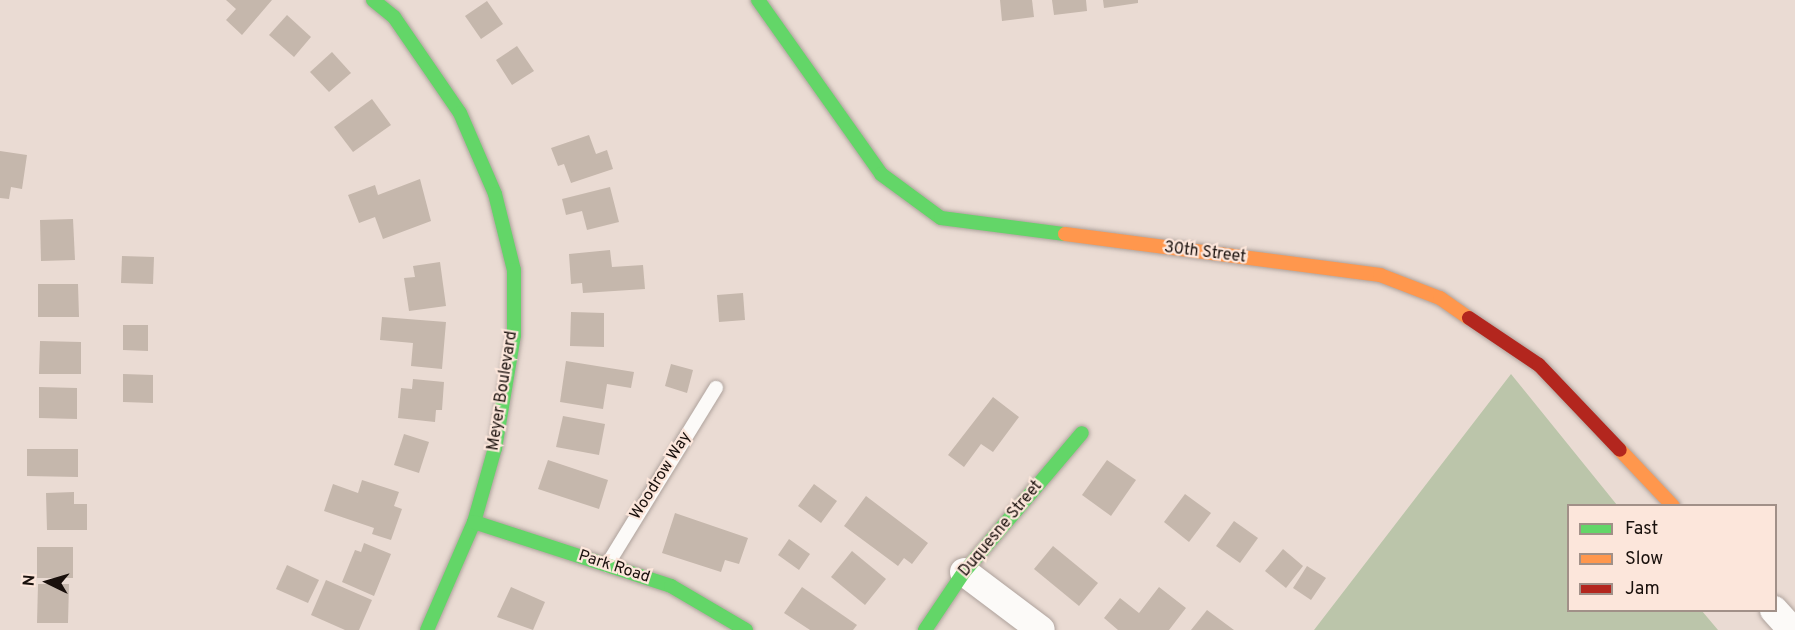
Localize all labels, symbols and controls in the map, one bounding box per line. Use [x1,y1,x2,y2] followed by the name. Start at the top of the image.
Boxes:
[1163,238,1247,268] street label: 30th Street
[484,330,522,452] street label: Meyer Boulevard
[626,428,696,524] street label: Woodrow Way
[955,477,1047,581] street label: Duquesne Street
[1567,504,1777,612] legend
[1625,518,1658,541] text: Fast
[576,546,652,588] street label: Park Road
[1625,548,1663,571] text: Slow
[18,552,78,612] north arrow
[20,574,41,587] text: N
[1625,578,1660,601] text: Jam

